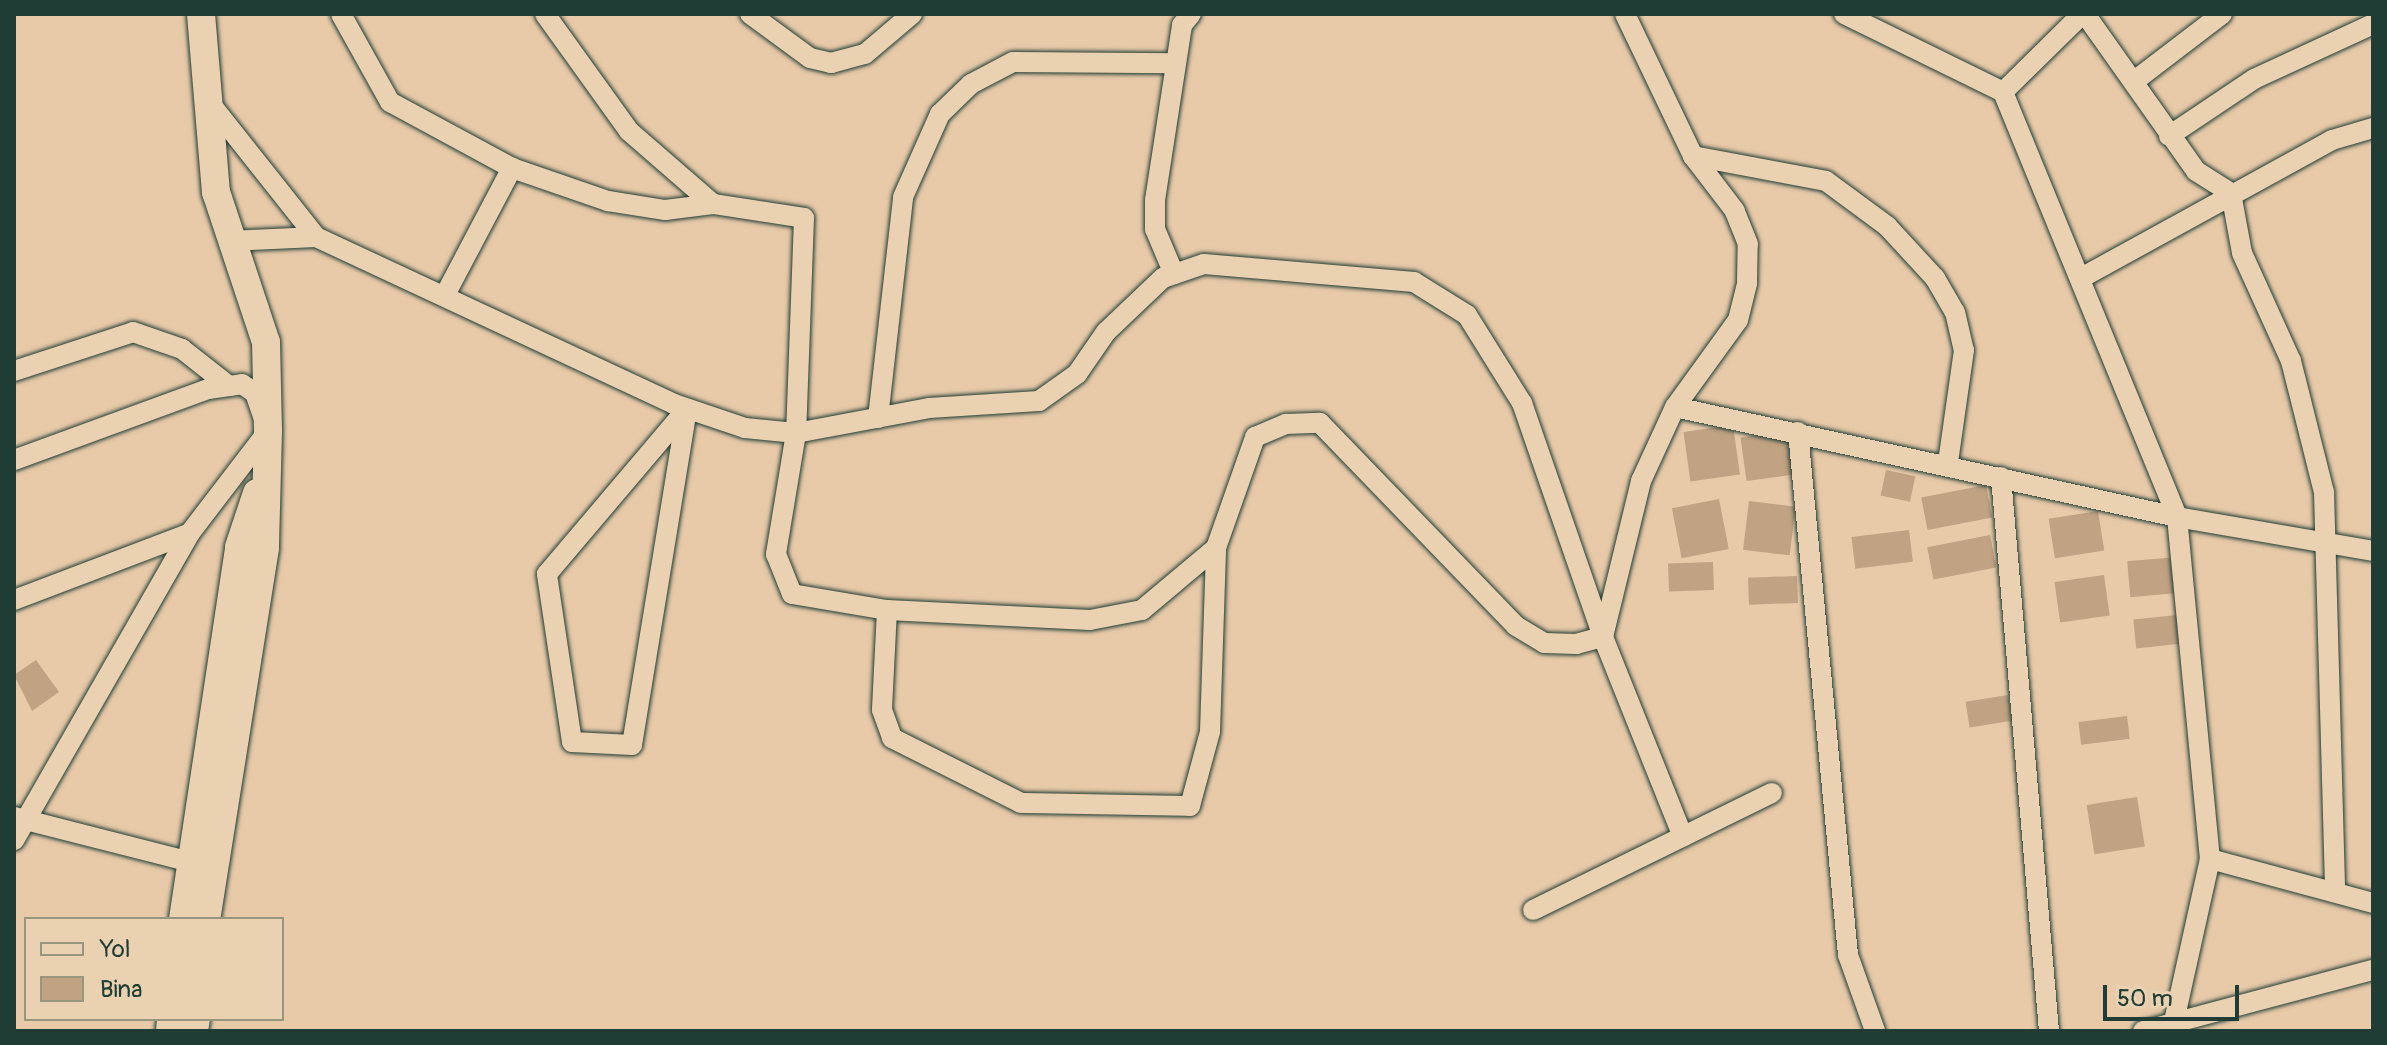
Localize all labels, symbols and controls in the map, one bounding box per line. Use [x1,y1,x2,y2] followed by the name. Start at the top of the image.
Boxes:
[24,917,284,1021] legend
[100,935,130,964] text: Yol
[2107,969,2243,1019] scale bar
[100,975,142,1004] text: Bina
[2117,984,2173,1013] text: 50 m

